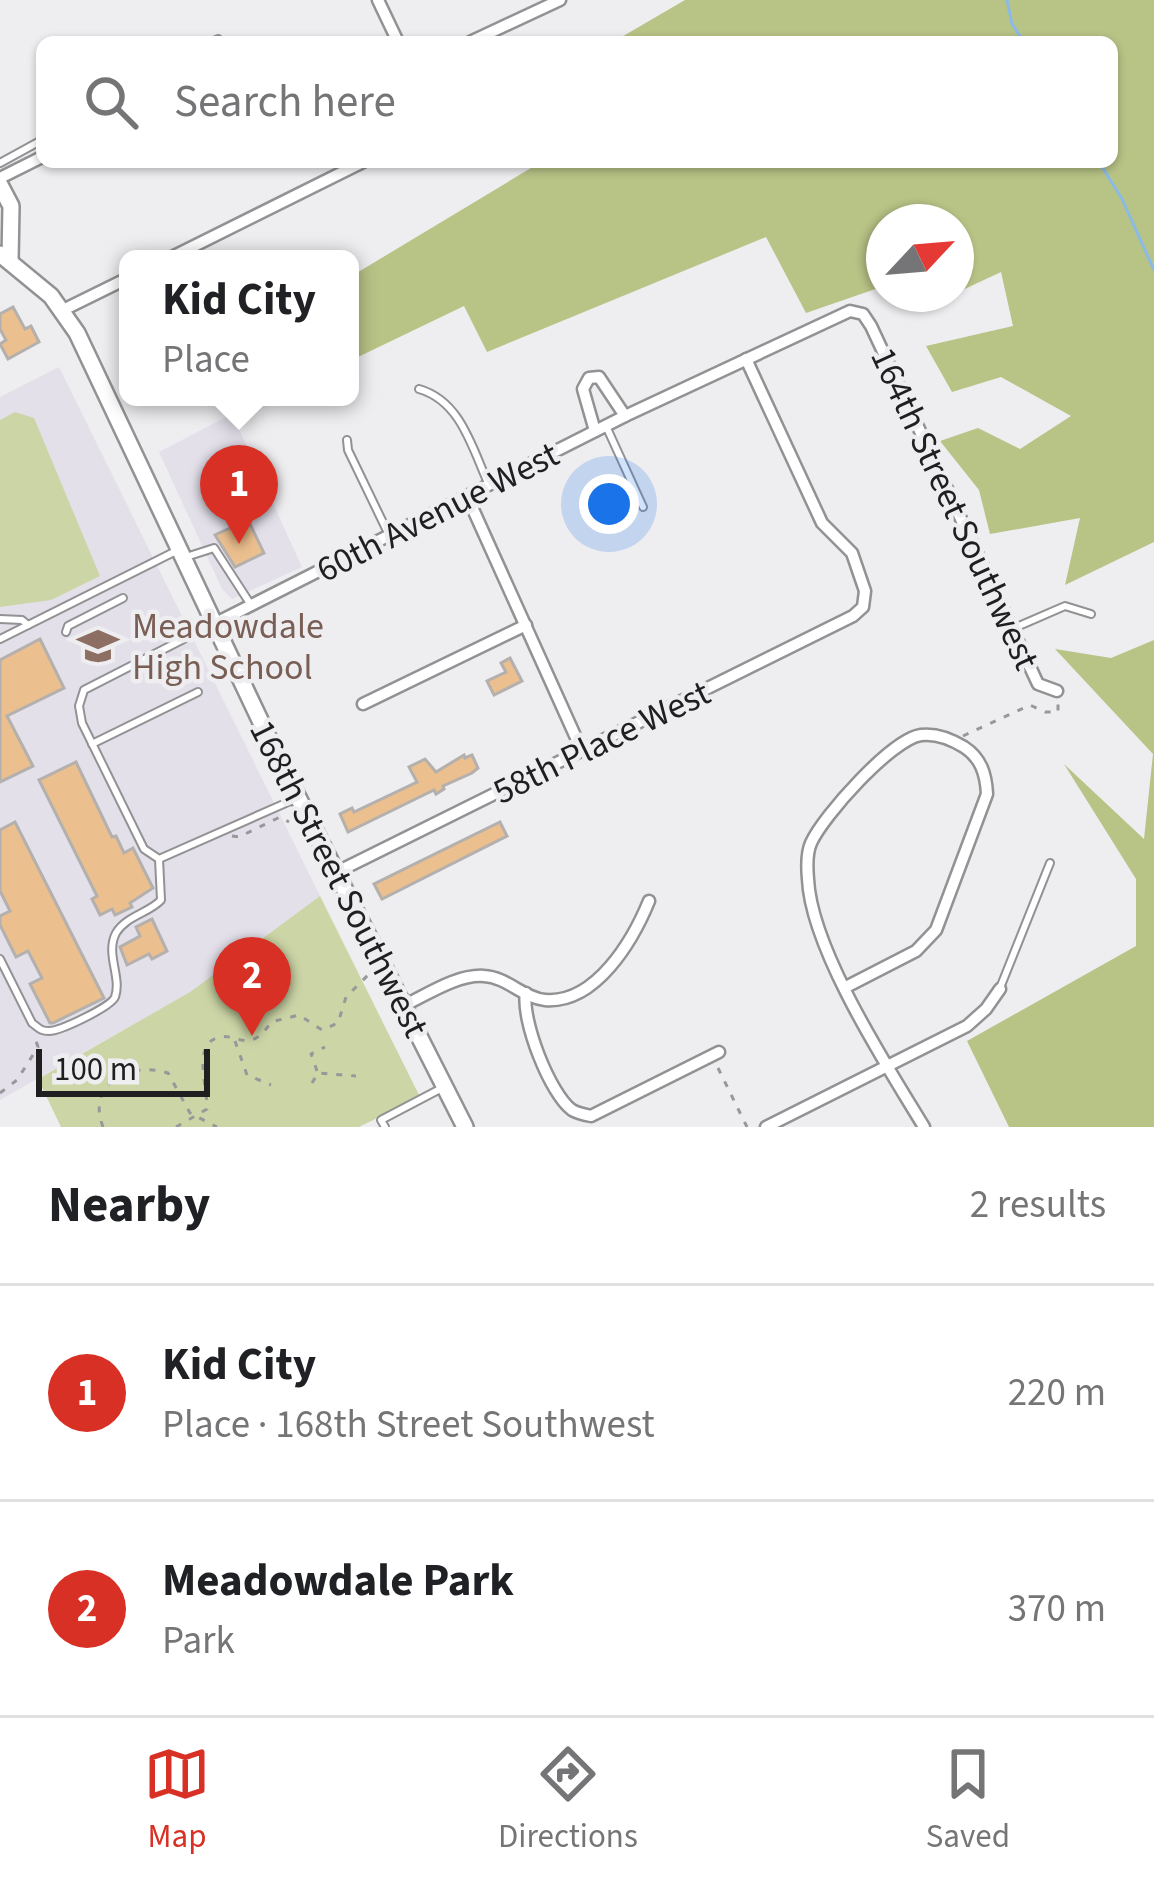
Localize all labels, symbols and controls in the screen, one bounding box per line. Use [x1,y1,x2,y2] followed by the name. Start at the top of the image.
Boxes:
[36,36,1118,168] search box
[78,69,144,135] icon: search
[174,70,396,134] text: Search here
[866,204,974,312] north arrow
[119,250,359,406] popup
[162,268,316,332] text: Kid City
[162,332,250,388] text: Place
[858,339,1052,678] street label: 164th Street Southwest
[308,429,568,595] street label: 60th Avenue West
[200,445,278,544] pin: 1
[579,474,639,534] your location
[132,601,324,693] place label: Meadowdale High School
[75,623,121,669] school or university icon: Meadowdale High School
[484,668,719,817] street label: 58th Place West
[236,711,441,1046] street label: 168th Street Southwest
[213,937,291,1036] pin: 2
[36,1043,210,1096] scale bar
[54,1046,137,1093] text: 100 m
[48,1169,210,1241] text: Nearby
[970,1177,1106,1233] text: 2 results
[162,1333,316,1397] text: Kid City
[77,1365,97,1421] text: 1
[1008,1365,1106,1421] text: 220 m
[162,1397,655,1453] text: Place · 168th Street Southwest
[162,1549,514,1613] text: Meadowdale Park
[77,1581,97,1637] text: 2
[1008,1581,1106,1637] text: 370 m
[162,1613,235,1669] text: Park
[144,1741,210,1860] tab: Map
[498,1741,638,1860] tab: Directions
[926,1741,1010,1860] tab: Saved

